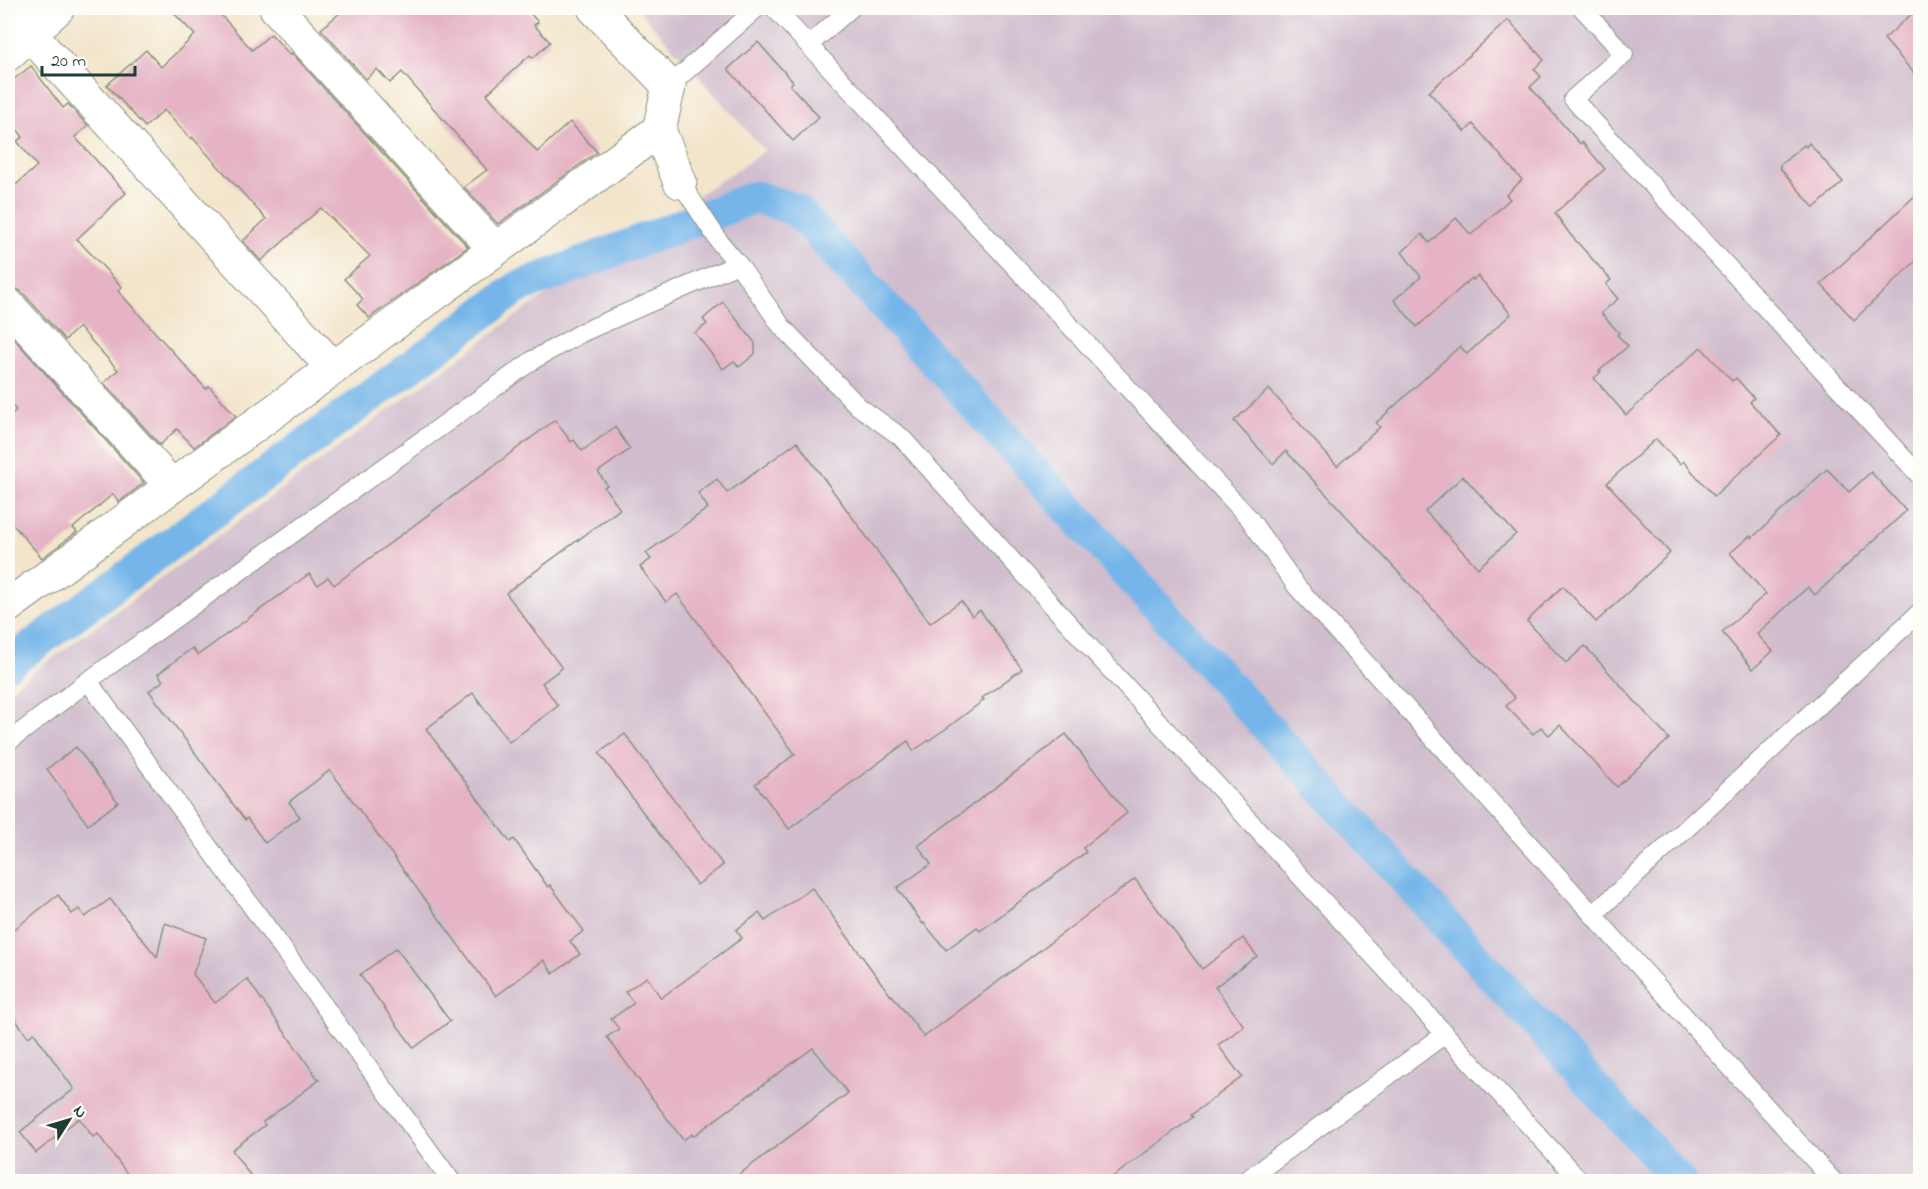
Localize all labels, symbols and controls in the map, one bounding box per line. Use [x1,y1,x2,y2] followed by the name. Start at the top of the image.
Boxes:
[42,39,135,77] scale bar
[51,49,86,75] text: 20 m
[39,1090,99,1150] north arrow
[67,1101,92,1124] text: N

